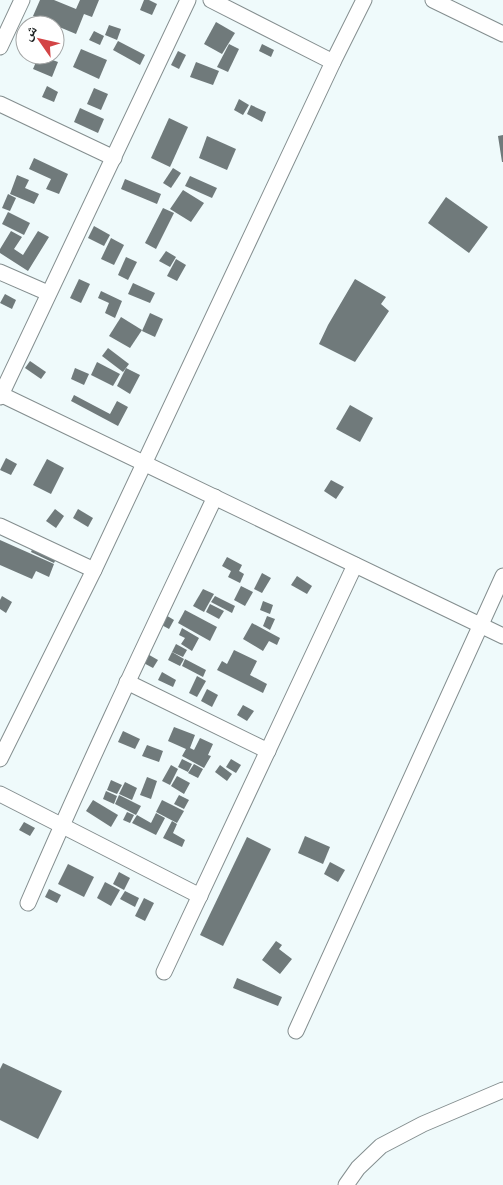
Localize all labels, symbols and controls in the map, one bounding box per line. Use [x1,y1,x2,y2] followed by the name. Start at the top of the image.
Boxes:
[15,15,65,65] north arrow
[18,22,41,44] text: ش

